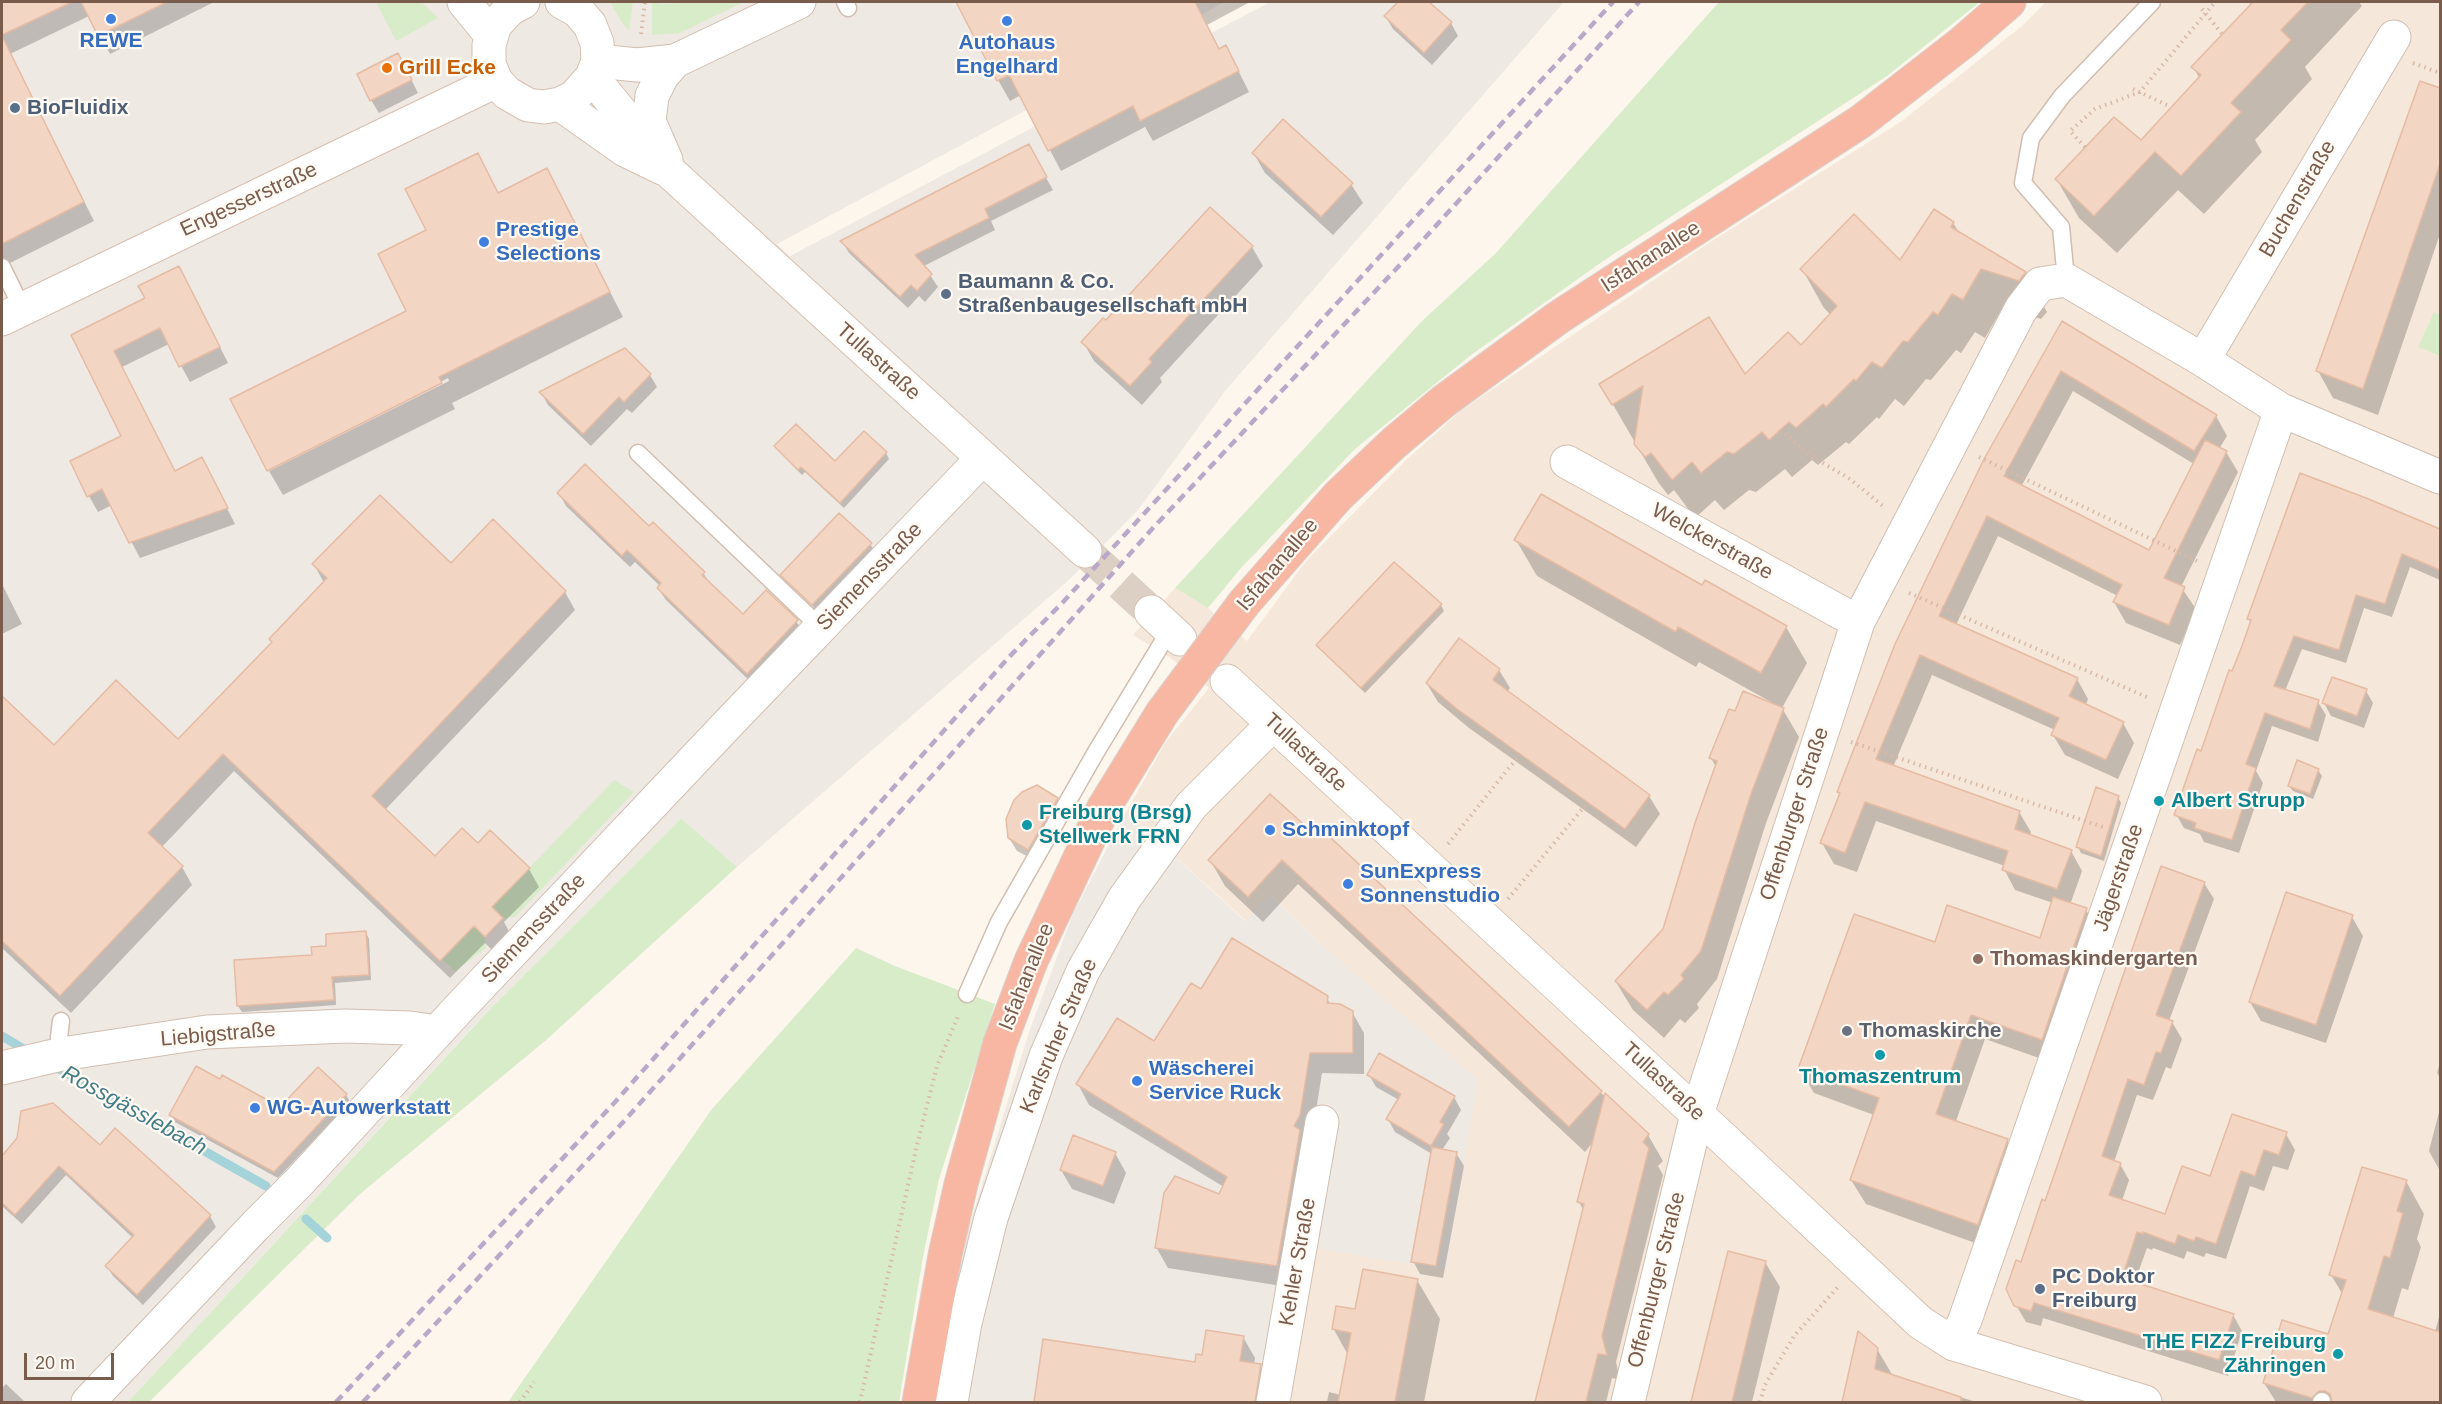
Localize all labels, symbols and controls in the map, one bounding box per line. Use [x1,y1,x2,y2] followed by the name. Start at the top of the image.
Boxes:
[104,12,118,26] marker: REWE
[1000,14,1014,28] marker: Autohaus Engelhard
[80,28,142,54] place label: REWE
[956,30,1058,80] place label: Autohaus Engelhard
[399,55,496,81] place label: Grill Ecke
[380,61,394,75] marker: Grill Ecke
[27,95,128,121] place label: BioFluidix
[8,101,22,115] marker: BioFluidix
[2254,136,2342,262] street label: Buchenstraße
[177,157,321,243] street label: Engesserstraße
[1597,216,1705,298] street label: Isfahanallee
[496,217,601,267] place label: Prestige Selections
[477,235,491,249] marker: Prestige Selections
[958,269,1247,319] place label: Baumann & Co. Straßenbaugesellschaft mbH
[939,287,953,301] marker: Baumann & Co. Straßenbaugesellschaft mbH
[831,318,925,406] street label: Tullastraße
[1647,498,1777,586] street label: Welckerstraße
[1232,514,1324,616] street label: Isfahanallee
[812,517,928,637] street label: Siemensstraße
[1258,708,1352,798] street label: Tullastraße
[1755,724,1835,904] street label: Offenburger Straße
[2171,788,2305,814] place label: Albert Strupp
[2152,794,2166,808] marker: Albert Strupp
[1039,800,1192,850] place label: Freiburg (Brsg) Stellwerk FRN
[1282,817,1409,843] place label: Schminktopf
[1020,818,1034,832] marker: Freiburg (Brsg) Stellwerk FRN
[2089,821,2149,935] street label: Jägerstraße
[1263,823,1277,837] marker: Schminktopf
[1360,859,1500,909] place label: SunExpress Sonnenstudio
[477,869,591,989] street label: Siemensstraße
[1341,877,1355,891] marker: SunExpress Sonnenstudio
[994,920,1060,1034] street label: Isfahanallee
[1990,946,2198,972] place label: Thomaskindergarten
[1971,952,1985,966] marker: Thomaskindergarten
[1015,955,1103,1117] street label: Karlsruher Straße
[159,1017,277,1053] street label: Liebigstraße
[1859,1018,2001,1044] place label: Thomaskirche
[1840,1024,1854,1038] marker: Thomaskirche
[1616,1037,1710,1127] street label: Tullastraße
[1873,1048,1887,1062] marker: Thomaszentrum
[1149,1056,1281,1106] place label: Wäscherei Service Ruck
[57,1060,211,1162] water label: Rossgässlebach
[1799,1064,1961,1090] place label: Thomaszentrum
[1130,1074,1144,1088] marker: Wäscherei Service Ruck
[267,1095,450,1121] place label: WG-Autowerkstatt
[248,1101,262,1115] marker: WG-Autowerkstatt
[1623,1189,1691,1371] street label: Offenburger Straße
[1274,1196,1322,1328] street label: Kehler Straße
[2052,1264,2155,1314] place label: PC Doktor Freiburg
[2033,1282,2047,1296] marker: PC Doktor Freiburg
[2143,1329,2326,1379] place label: THE FIZZ Freiburg Zähringen
[27,1341,117,1379] scale bar
[2331,1347,2345,1361] marker: THE FIZZ Freiburg Zähringen
[35,1353,75,1373] text: 20 m

